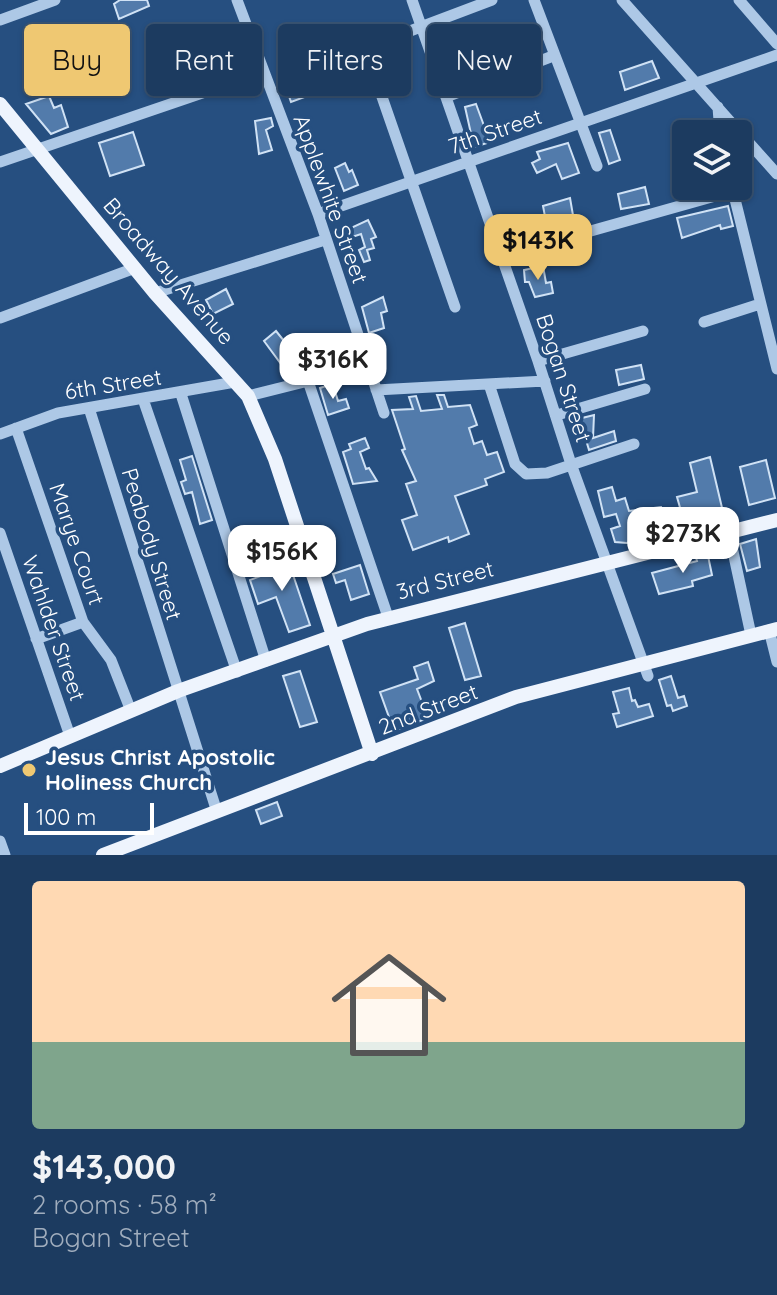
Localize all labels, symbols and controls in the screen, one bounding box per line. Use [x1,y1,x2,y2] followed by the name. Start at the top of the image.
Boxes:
[24,24,130,96] chip: Buy
[146,24,262,96] chip: Rent
[278,24,411,96] chip: Filters
[427,24,541,96] chip: New
[444,102,546,160] street label: 7th Street
[287,111,375,287] street label: Applewhite Street
[672,120,752,200] map controls
[672,120,752,200] button: layers
[97,192,241,350] street label: Broadway Avenue
[482,214,594,282] pin: $143K
[502,223,574,256] text: $143K
[530,310,598,446] street label: Bogan Street
[277,333,389,401] pin: $316K
[297,342,369,375] text: $316K
[62,363,164,405] street label: 6th Street
[116,465,188,623] street label: Peabody Street
[43,479,111,609] street label: Marye Court
[627,507,739,575] pin: $273K
[645,516,721,549] text: $273K
[226,525,338,593] pin: $156K
[246,534,318,567] text: $156K
[16,552,92,704] street label: Wahlder Street
[394,554,496,606] street label: 3rd Street
[374,677,482,741] street label: 2nd Street
[45,743,275,796] place label: Jesus Christ Apostolic Holiness Church
[20,761,38,779] marker: Jesus Christ Apostolic Holiness Church
[24,799,154,835] scale bar
[36,803,96,831] text: 100 m
[317,933,461,1077] icon: home
[32,1145,176,1188] text: $143,000
[32,1188,217,1221] text: 2 rooms · 58 m²
[32,1221,190,1254] text: Bogan Street

